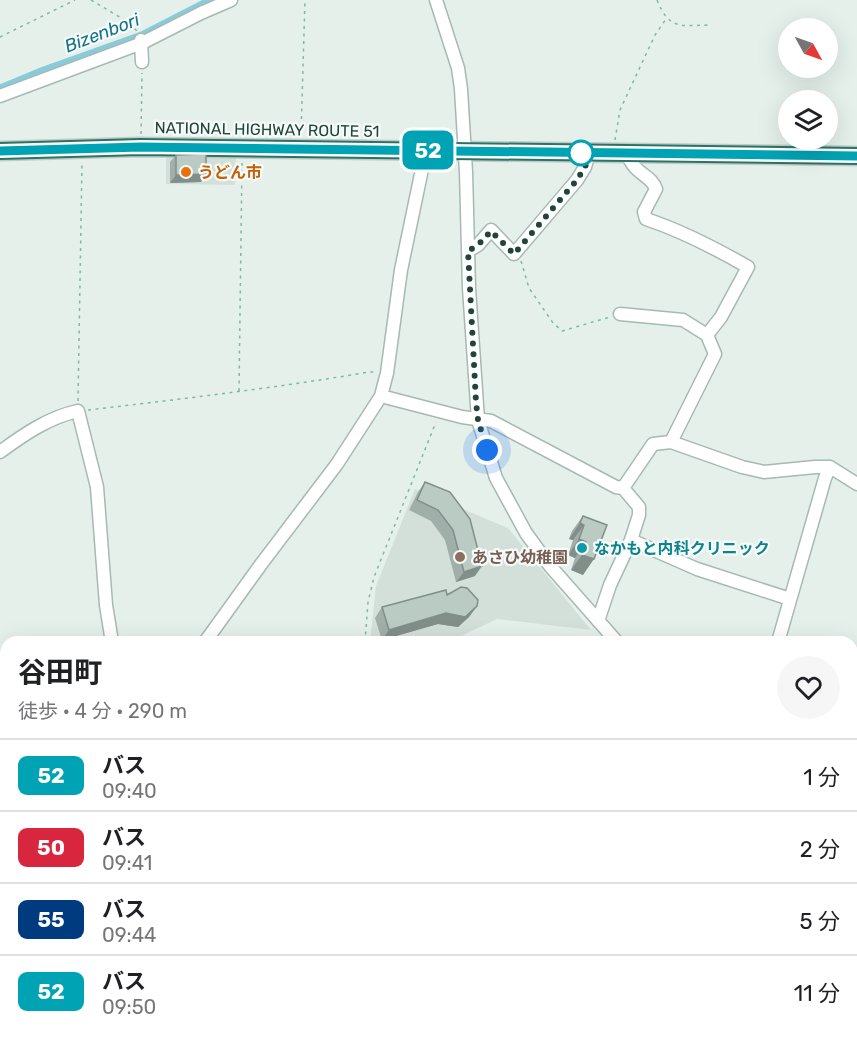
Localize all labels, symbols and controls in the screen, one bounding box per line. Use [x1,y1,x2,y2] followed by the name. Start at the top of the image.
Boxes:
[61,8,143,57] water label: Bizenbori
[778,18,838,78] north arrow
[778,18,838,150] map controls
[778,90,838,150] button: layers
[154,118,380,141] street label: NATIONAL HIGHWAY ROUTE 51
[401,130,455,170] line badge: 52
[414,138,442,163] text: 52
[568,140,594,166] unlabelled marker
[198,163,262,182] place label: うどん市
[179,165,193,179] marker: うどん市
[472,435,502,465] your location
[594,539,770,558] place label: なかもと内科クリニック
[575,541,589,555] marker: なかもと内科クリニック
[472,548,568,567] place label: あさひ幼稚園
[453,550,467,564] marker: あさひ幼稚園
[18,656,102,689] text: 谷田町
[777,656,840,719] button: heart
[18,699,187,723] text: 徒歩 · 4 分 · 290 m
[102,752,146,779] text: バス
[37,763,65,788] text: 52
[803,764,840,791] text: 1 分
[102,779,157,803] text: 09:40
[102,824,146,851] text: バス
[37,835,65,860] text: 50
[800,836,840,863] text: 2 分
[102,851,152,875] text: 09:41
[102,896,146,923] text: バス
[37,907,65,932] text: 55
[800,908,840,935] text: 5 分
[102,923,157,947] text: 09:44
[102,968,146,995] text: バス
[37,979,65,1004] text: 52
[794,980,840,1007] text: 11 分
[102,995,156,1019] text: 09:50

